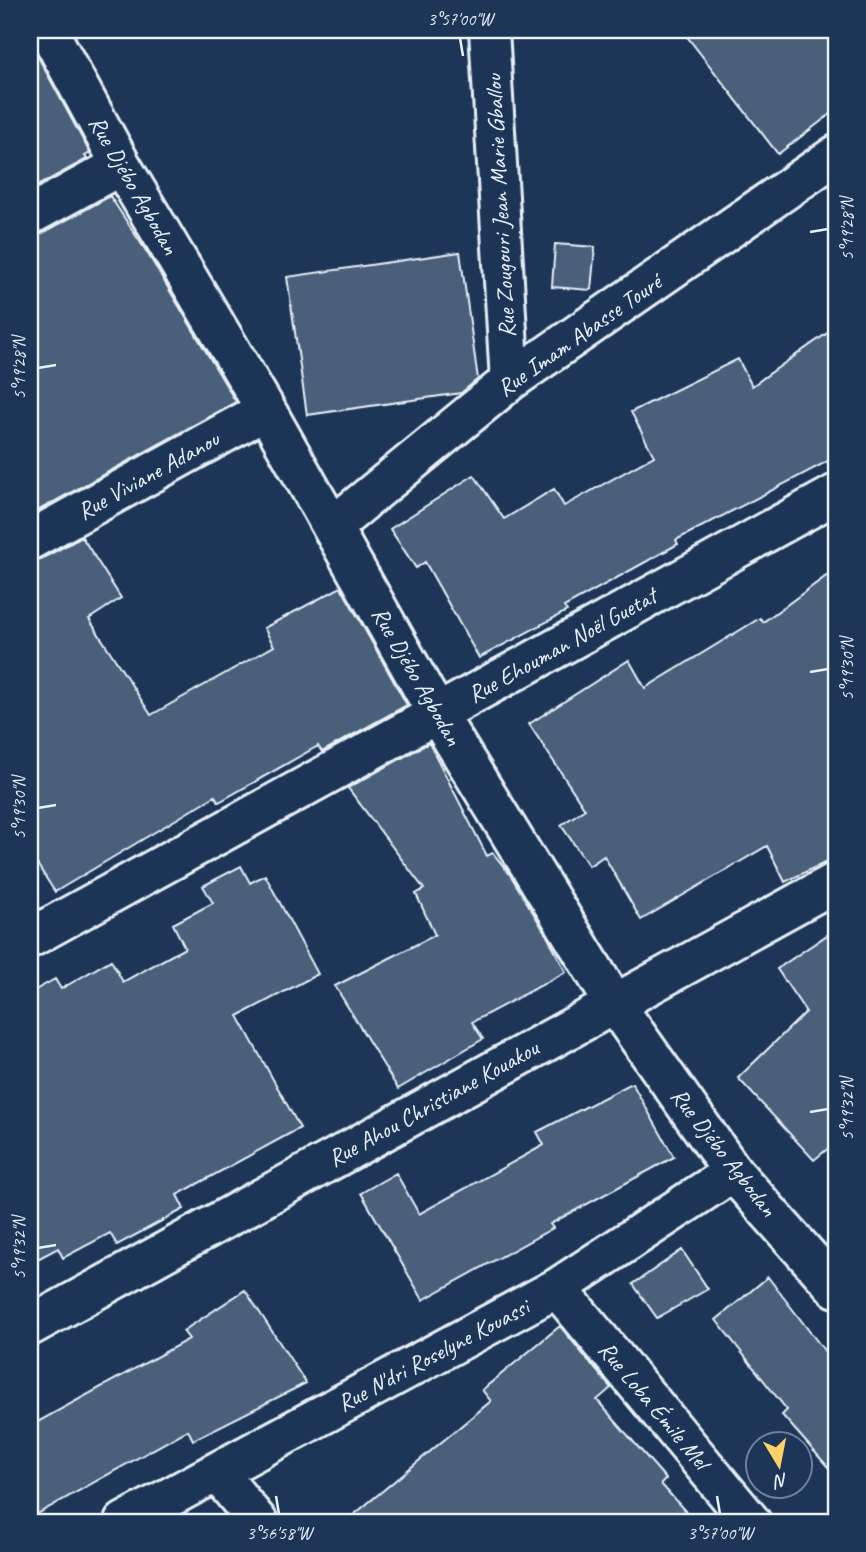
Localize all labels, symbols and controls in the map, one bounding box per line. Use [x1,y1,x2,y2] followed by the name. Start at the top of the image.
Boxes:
[428,8,495,30] text: 3°57'00"W
[478,71,522,339] street label: Rue Zougouri Jean Marie Gballou
[82,110,186,260] street label: Rue Djébo Agbodan
[836,194,858,260] text: 5°19'28"N
[491,265,670,403] street label: Rue Imam Abasse Touré
[8,333,30,399] text: 5°19'28"N
[72,423,226,526] street label: Rue Viviane Adanou
[462,579,664,709] street label: Rue Ehouman Noël Guetat
[365,601,469,751] street label: Rue Djébo Agbodan
[836,634,858,700] text: 5°19'30"N
[8,773,30,839] text: 5°19'30"N
[323,1032,545,1173] street label: Rue Ahou Christiane Kouakou
[836,1074,858,1140] text: 5°19'32"N
[664,1081,784,1223] street label: Rue Djébo Agbodan
[8,1213,30,1279] text: 5°19'32"N
[332,1291,536,1418] street label: Rue N'dri Roselyne Kouassi
[592,1335,719,1478] street label: Rue Loba Émile Mel
[744,1430,814,1500] north arrow
[771,1468,790,1494] text: N
[247,1522,314,1544] text: 3°56'58"W
[688,1522,755,1544] text: 3°57'00"W

